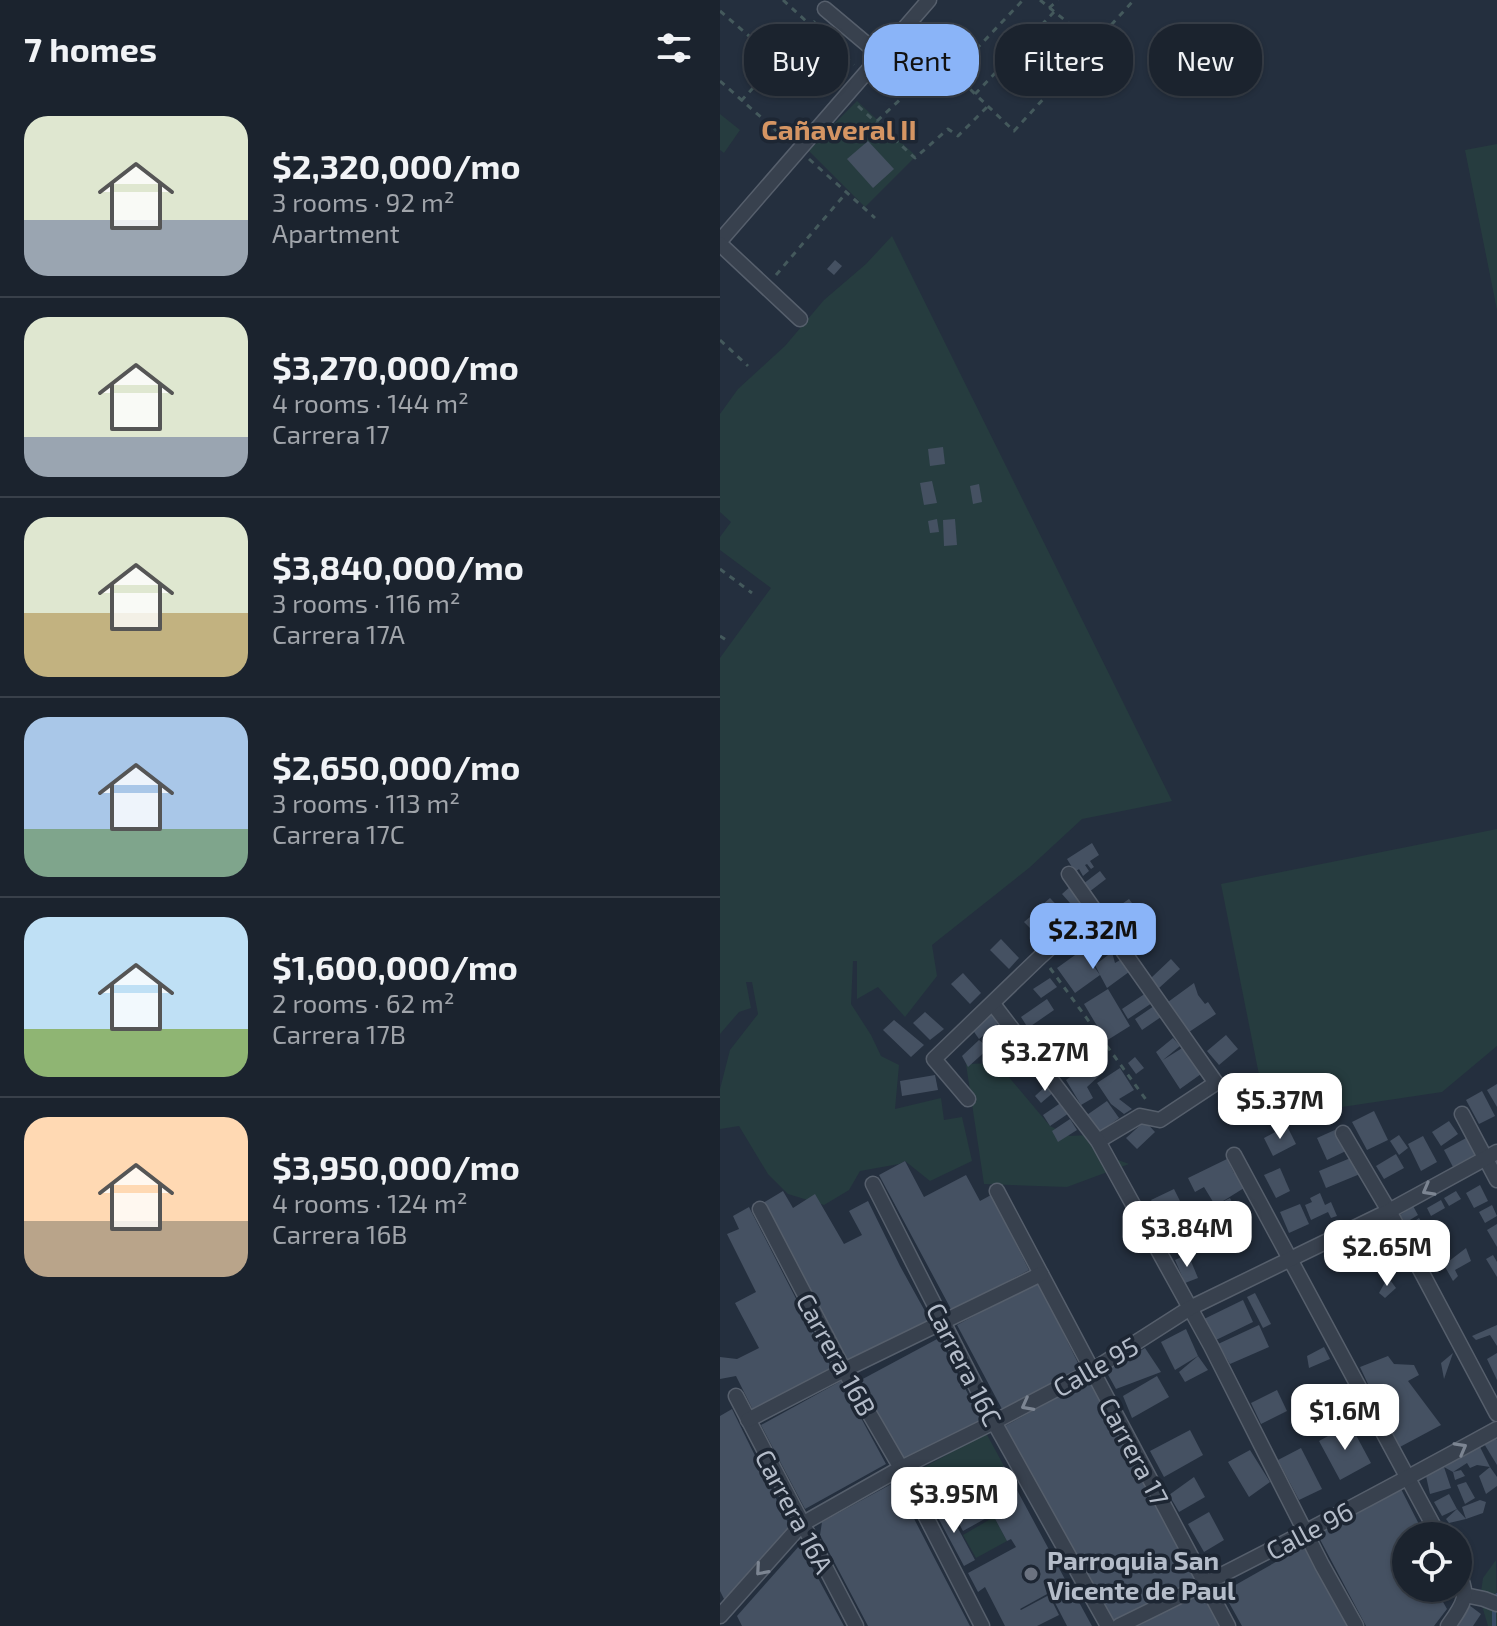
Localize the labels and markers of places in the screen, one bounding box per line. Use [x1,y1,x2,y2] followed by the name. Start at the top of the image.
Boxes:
[1028,903,1158,971] pin: $2.32M
[980,1025,1110,1093] pin: $3.27M
[1215,1073,1345,1141] pin: $5.37M
[1122,1201,1252,1269] pin: $3.84M
[1322,1220,1452,1288] pin: $2.65M
[1289,1384,1401,1452] pin: $1.6M
[889,1467,1019,1535] pin: $3.95M
[1047,1544,1236,1605] place label: Parroquia San Vicente de Paul
[1022,1565,1040,1583] marker: Parroquia San Vicente de Paul

